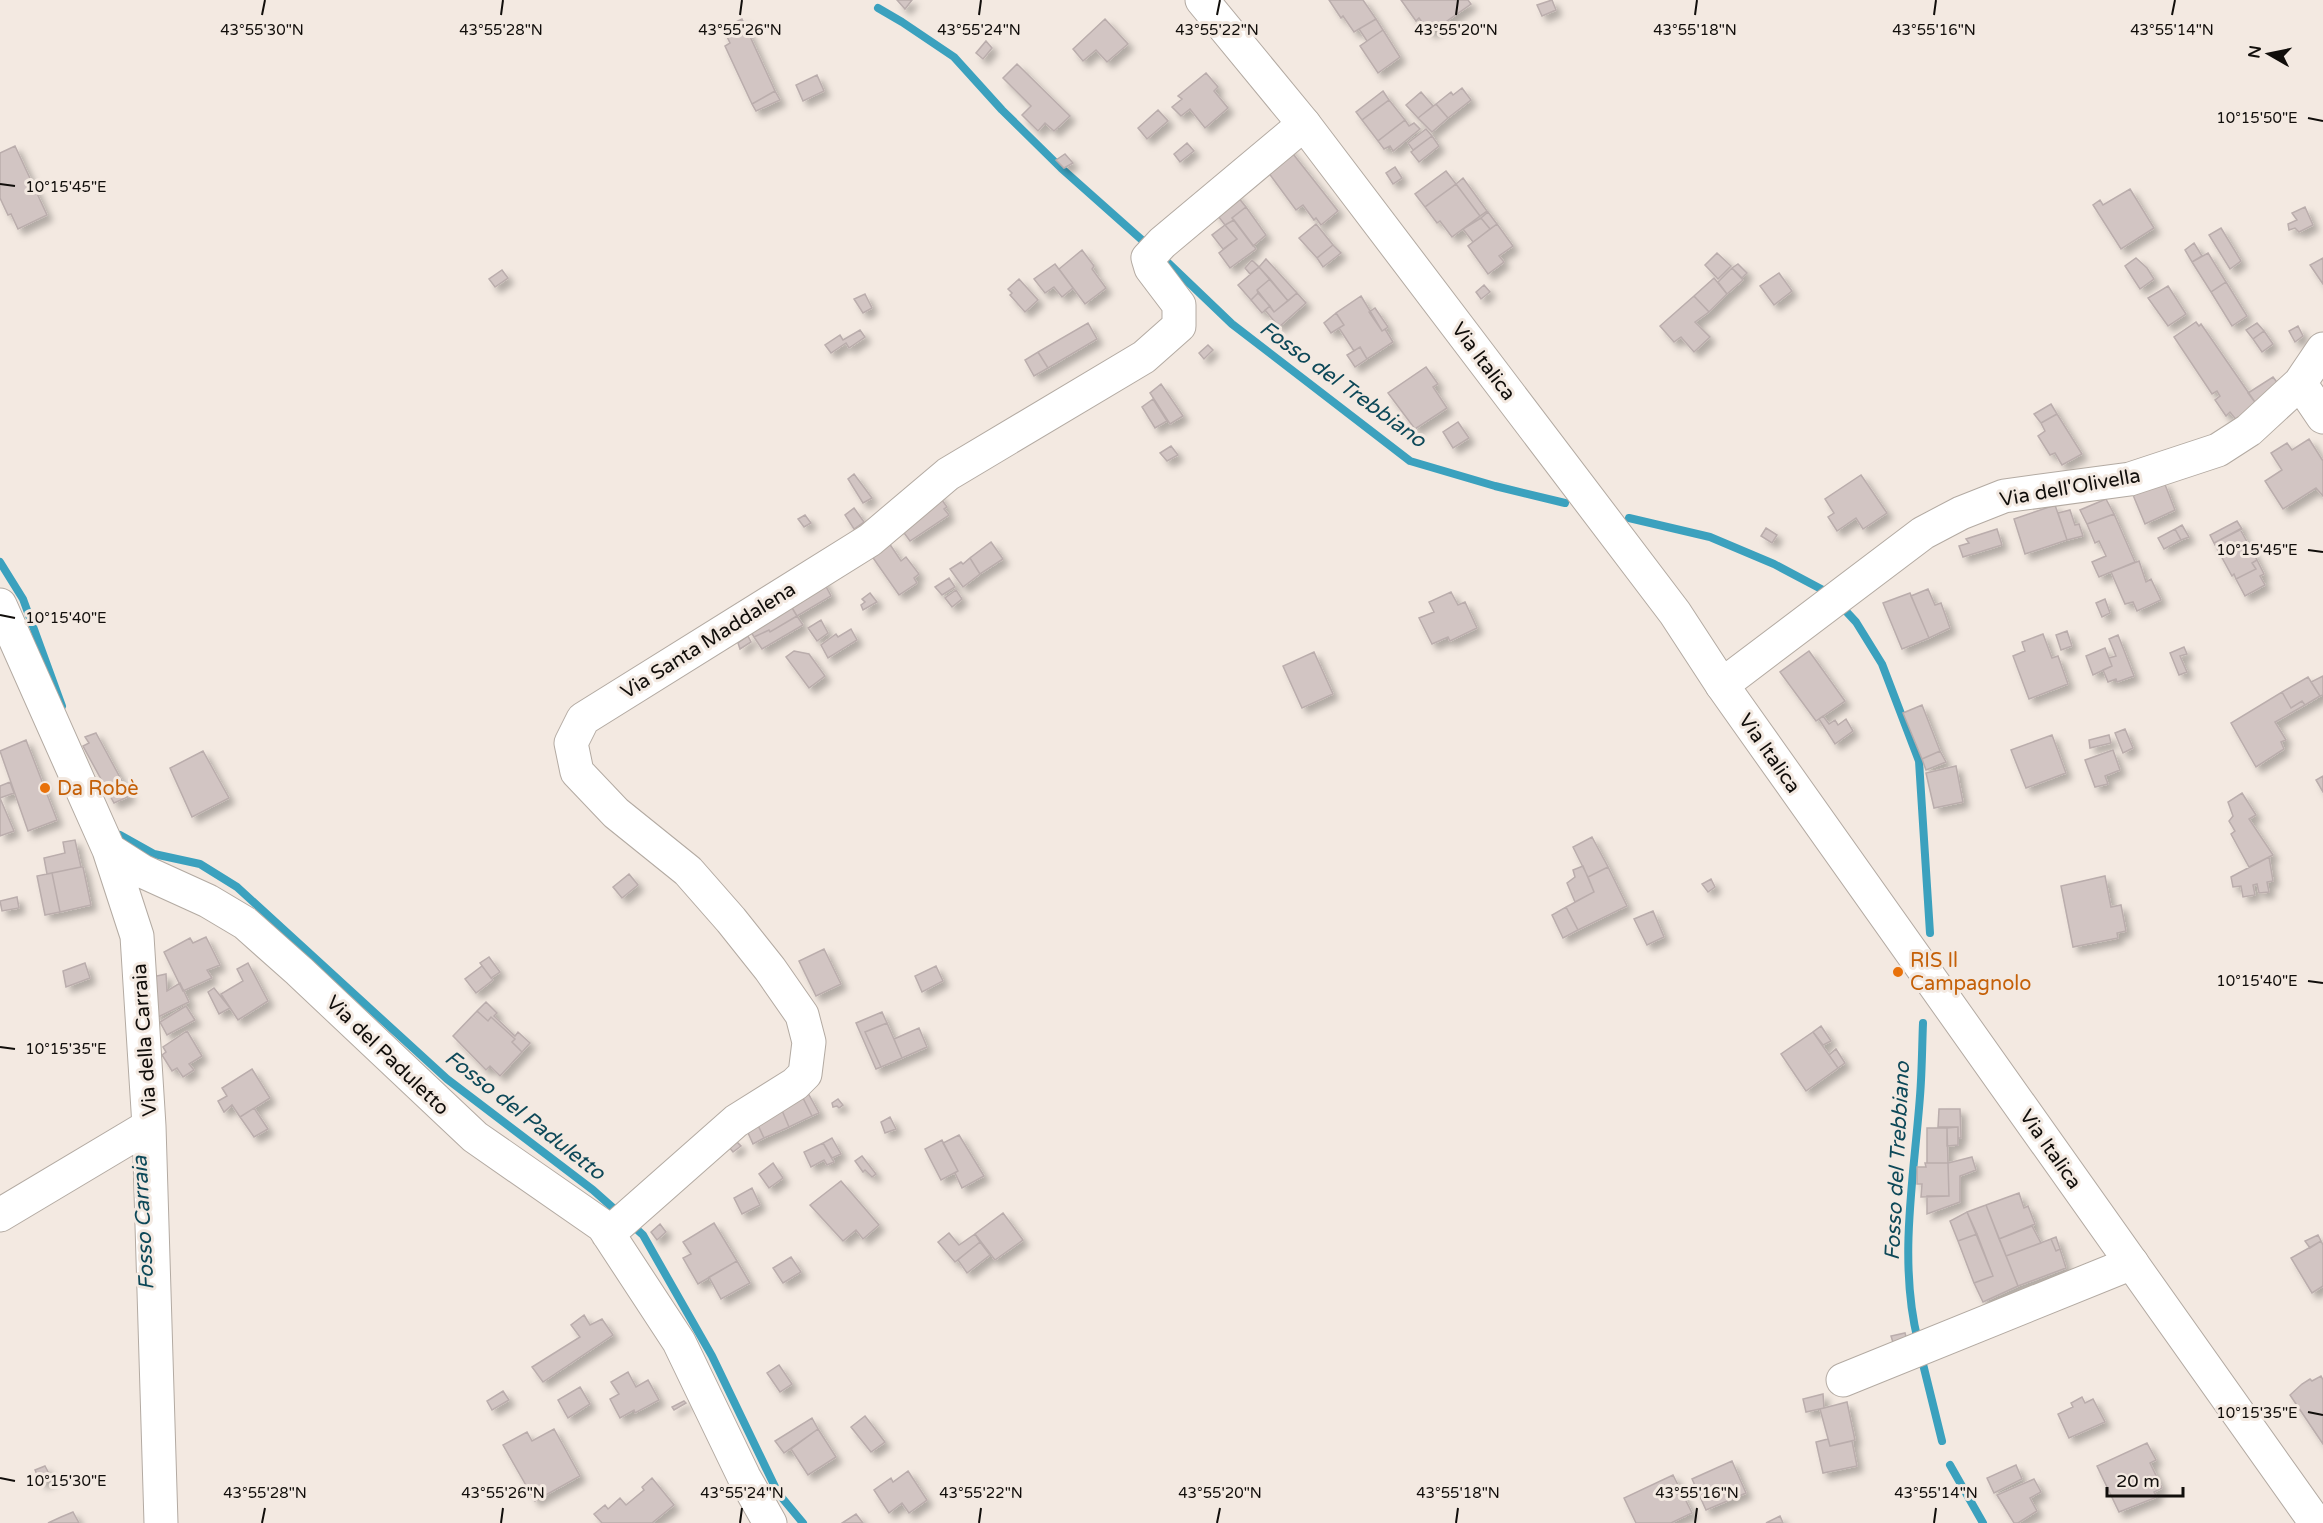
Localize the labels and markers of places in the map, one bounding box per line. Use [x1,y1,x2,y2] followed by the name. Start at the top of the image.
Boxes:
[57,777,139,801] place label: Da Robè
[38,781,52,795] marker: Da Robè
[1910,949,2031,996] place label: RIS Il Campagnolo
[1891,965,1905,979] marker: RIS Il Campagnolo

